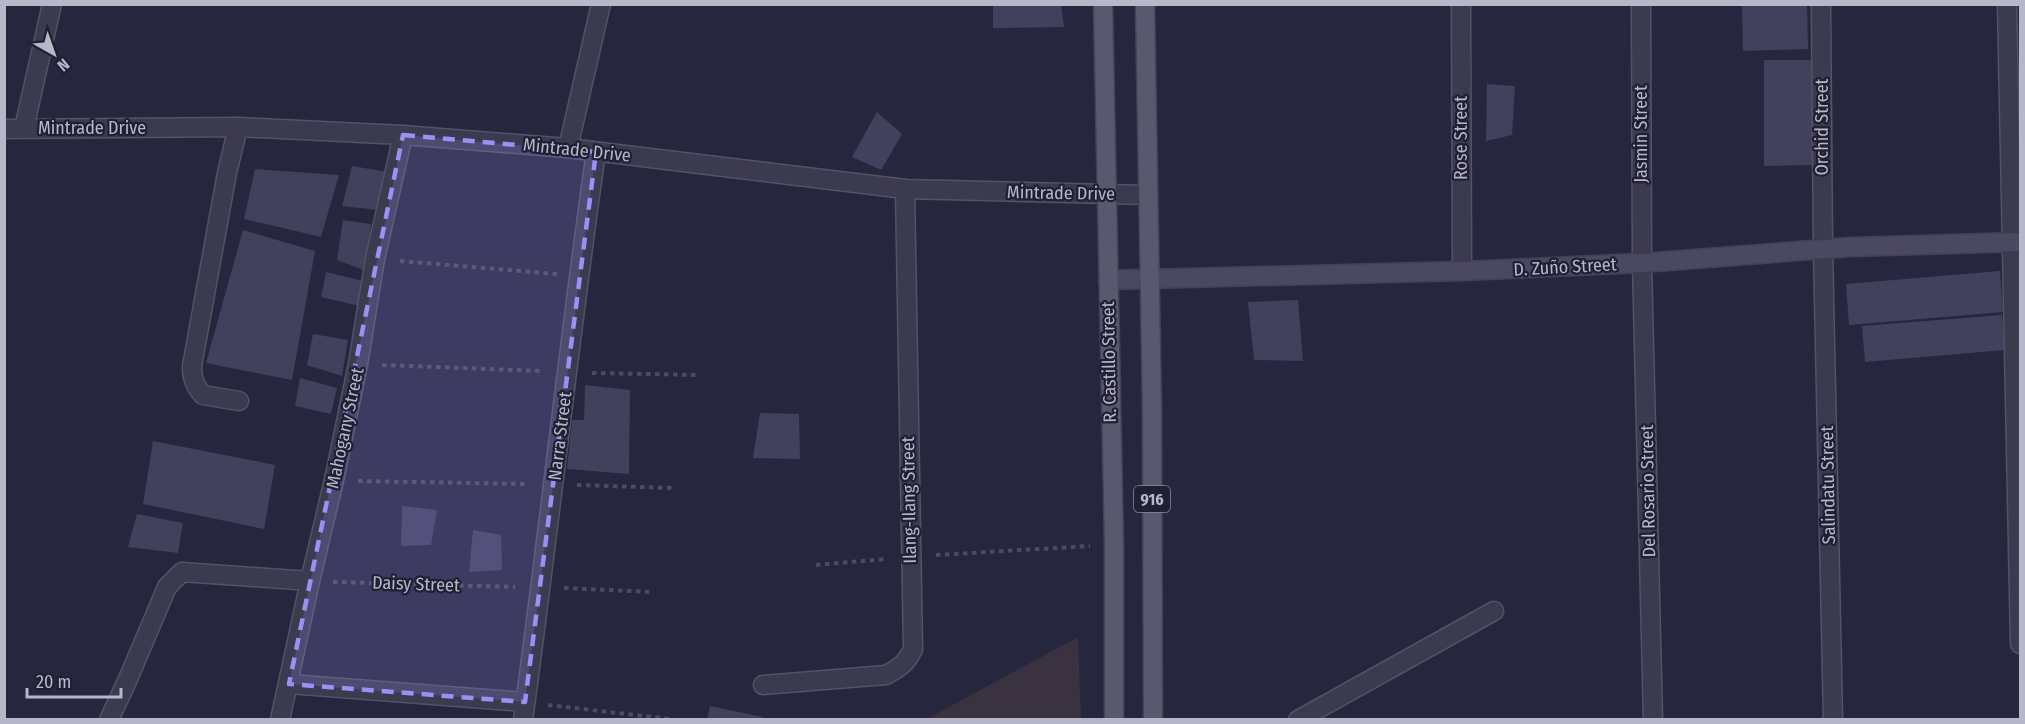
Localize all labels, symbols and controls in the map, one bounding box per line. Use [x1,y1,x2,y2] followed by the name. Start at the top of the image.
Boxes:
[24,24,84,84] north arrow
[54,55,73,75] text: N
[1811,78,1833,175] street label: Orchid Street
[1630,85,1652,183] street label: Jasmin Street
[1450,96,1472,180] street label: Rose Street
[38,117,146,139] street label: Mintrade Drive
[522,133,632,167] street label: Mintrade Drive
[1007,181,1115,205] street label: Mintrade Drive
[1513,253,1617,281] street label: D. Zuño Street
[1097,301,1121,423] street label: R. Castillo Street
[321,365,369,491] street label: Mahogany Street
[544,390,576,482] street label: Narra Street
[1636,424,1660,557] street label: Del Rosario Street
[1816,425,1840,544] street label: Salindatu Street
[897,436,921,564] street label: Ilang-Ilang Street
[1134,486,1170,512] road number: 916
[372,571,460,597] street label: Daisy Street
[27,661,122,699] scale bar
[36,671,71,693] text: 20 m

